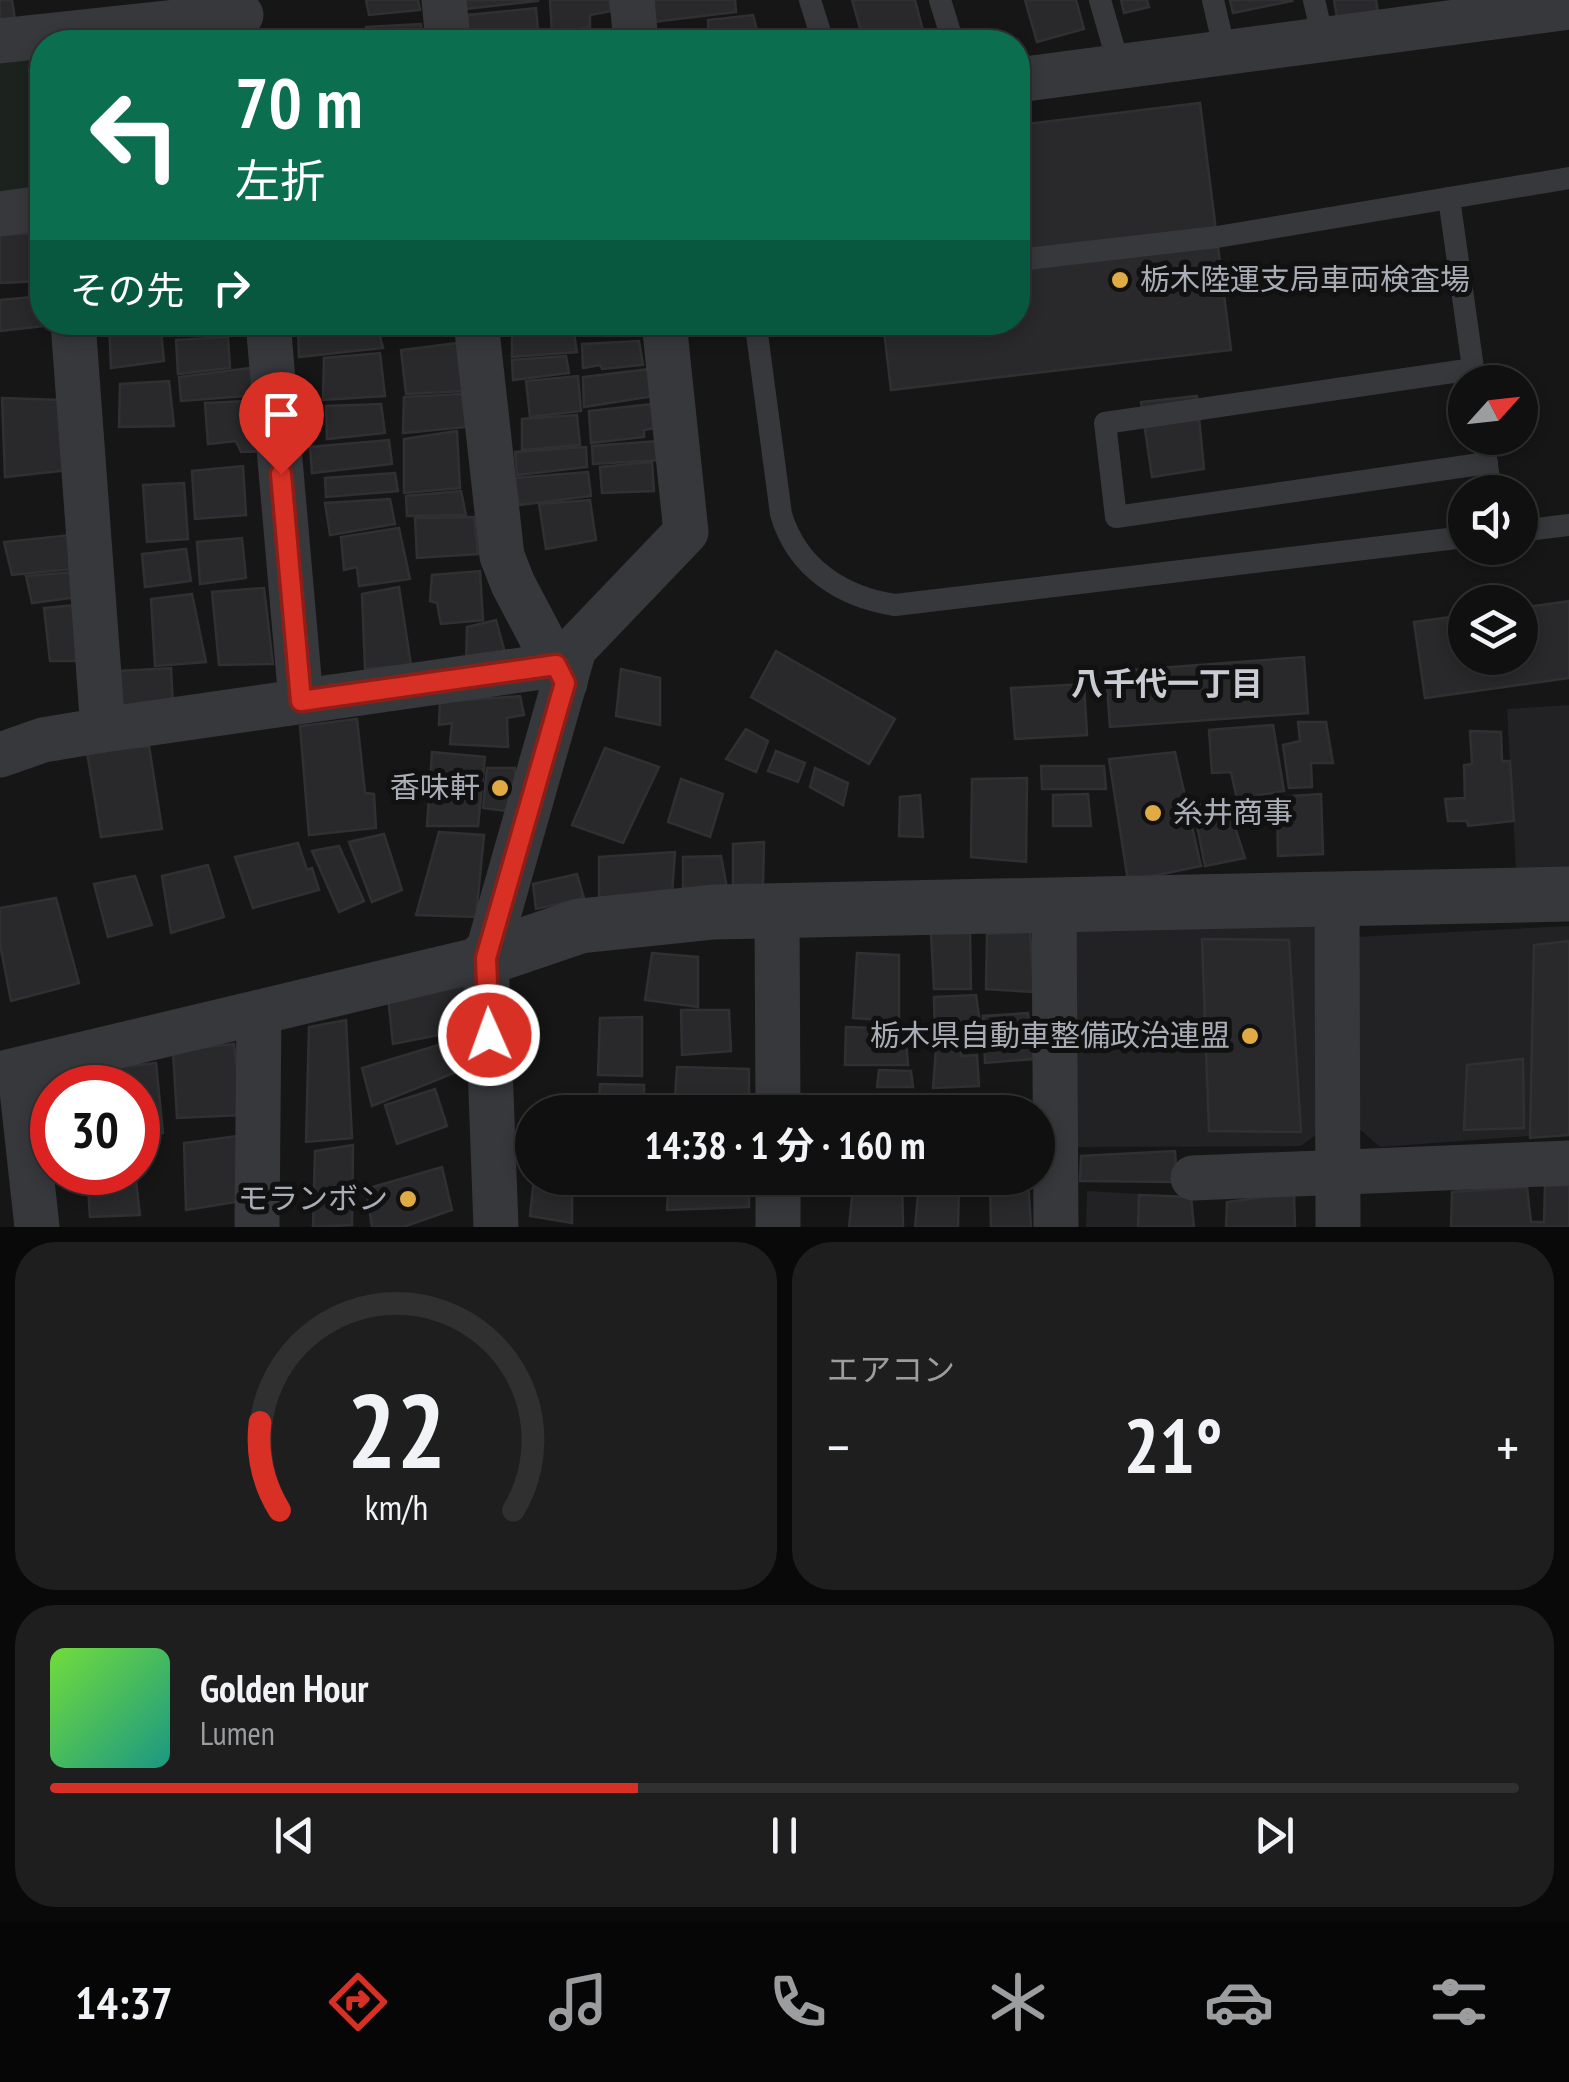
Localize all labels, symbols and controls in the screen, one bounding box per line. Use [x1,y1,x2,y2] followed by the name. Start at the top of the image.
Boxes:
[235,57,363,147] text: 70 m
[70,70,200,200] icon: left
[235,151,325,209] text: 左折
[1140,259,1470,298] place label: 栃木陸運支局車両検査場
[204,260,259,315] icon: right
[70,265,184,314] text: その先
[1109,269,1131,291] marker: 栃木陸運支局車両検査場
[1448,365,1538,455] north arrow
[1448,365,1538,675] map controls
[239,372,324,475] pin
[254,387,309,442] icon: arrive
[1448,475,1538,565] button: sound
[1448,585,1538,675] button: layers
[1071,662,1263,704] district label: 八千代一丁目
[390,767,480,806] place label: 香味軒
[489,777,511,799] marker: 香味軒
[1173,792,1293,831] place label: 糸井商事
[1142,802,1164,824] marker: 糸井商事
[437,983,541,1087] position arrow
[870,1015,1230,1054] place label: 栃木県自動車整備政治連盟
[1239,1025,1261,1047] marker: 栃木県自動車整備政治連盟
[30,1065,160,1195] speed limit sign: 30
[645,1120,925,1169] text: 14:38 · 1 分 · 160 m
[238,1178,388,1217] place label: モランボン
[397,1188,419,1210] marker: モランボン
[827,1348,955,1390] text: エアコン
[346,1362,446,1497] text: 22
[1123,1397,1223,1494] text: 21°
[827,1411,850,1482] text: −
[1496,1411,1519,1482] text: +
[364,1484,428,1530] text: km/h
[200,1663,369,1712] text: Golden Hour
[200,1712,275,1754] text: Lumen
[267,1808,322,1863] icon: previous
[757,1808,812,1863] icon: pause
[1247,1808,1302,1863] icon: next
[323,1967,393,2037] icon: directions
[543,1967,613,2037] icon: music
[763,1967,833,2037] icon: phone
[983,1967,1053,2037] icon: climate
[1204,1967,1274,2037] icon: car
[1424,1967,1494,2037] icon: filters
[75,1973,172,2031] text: 14:37

